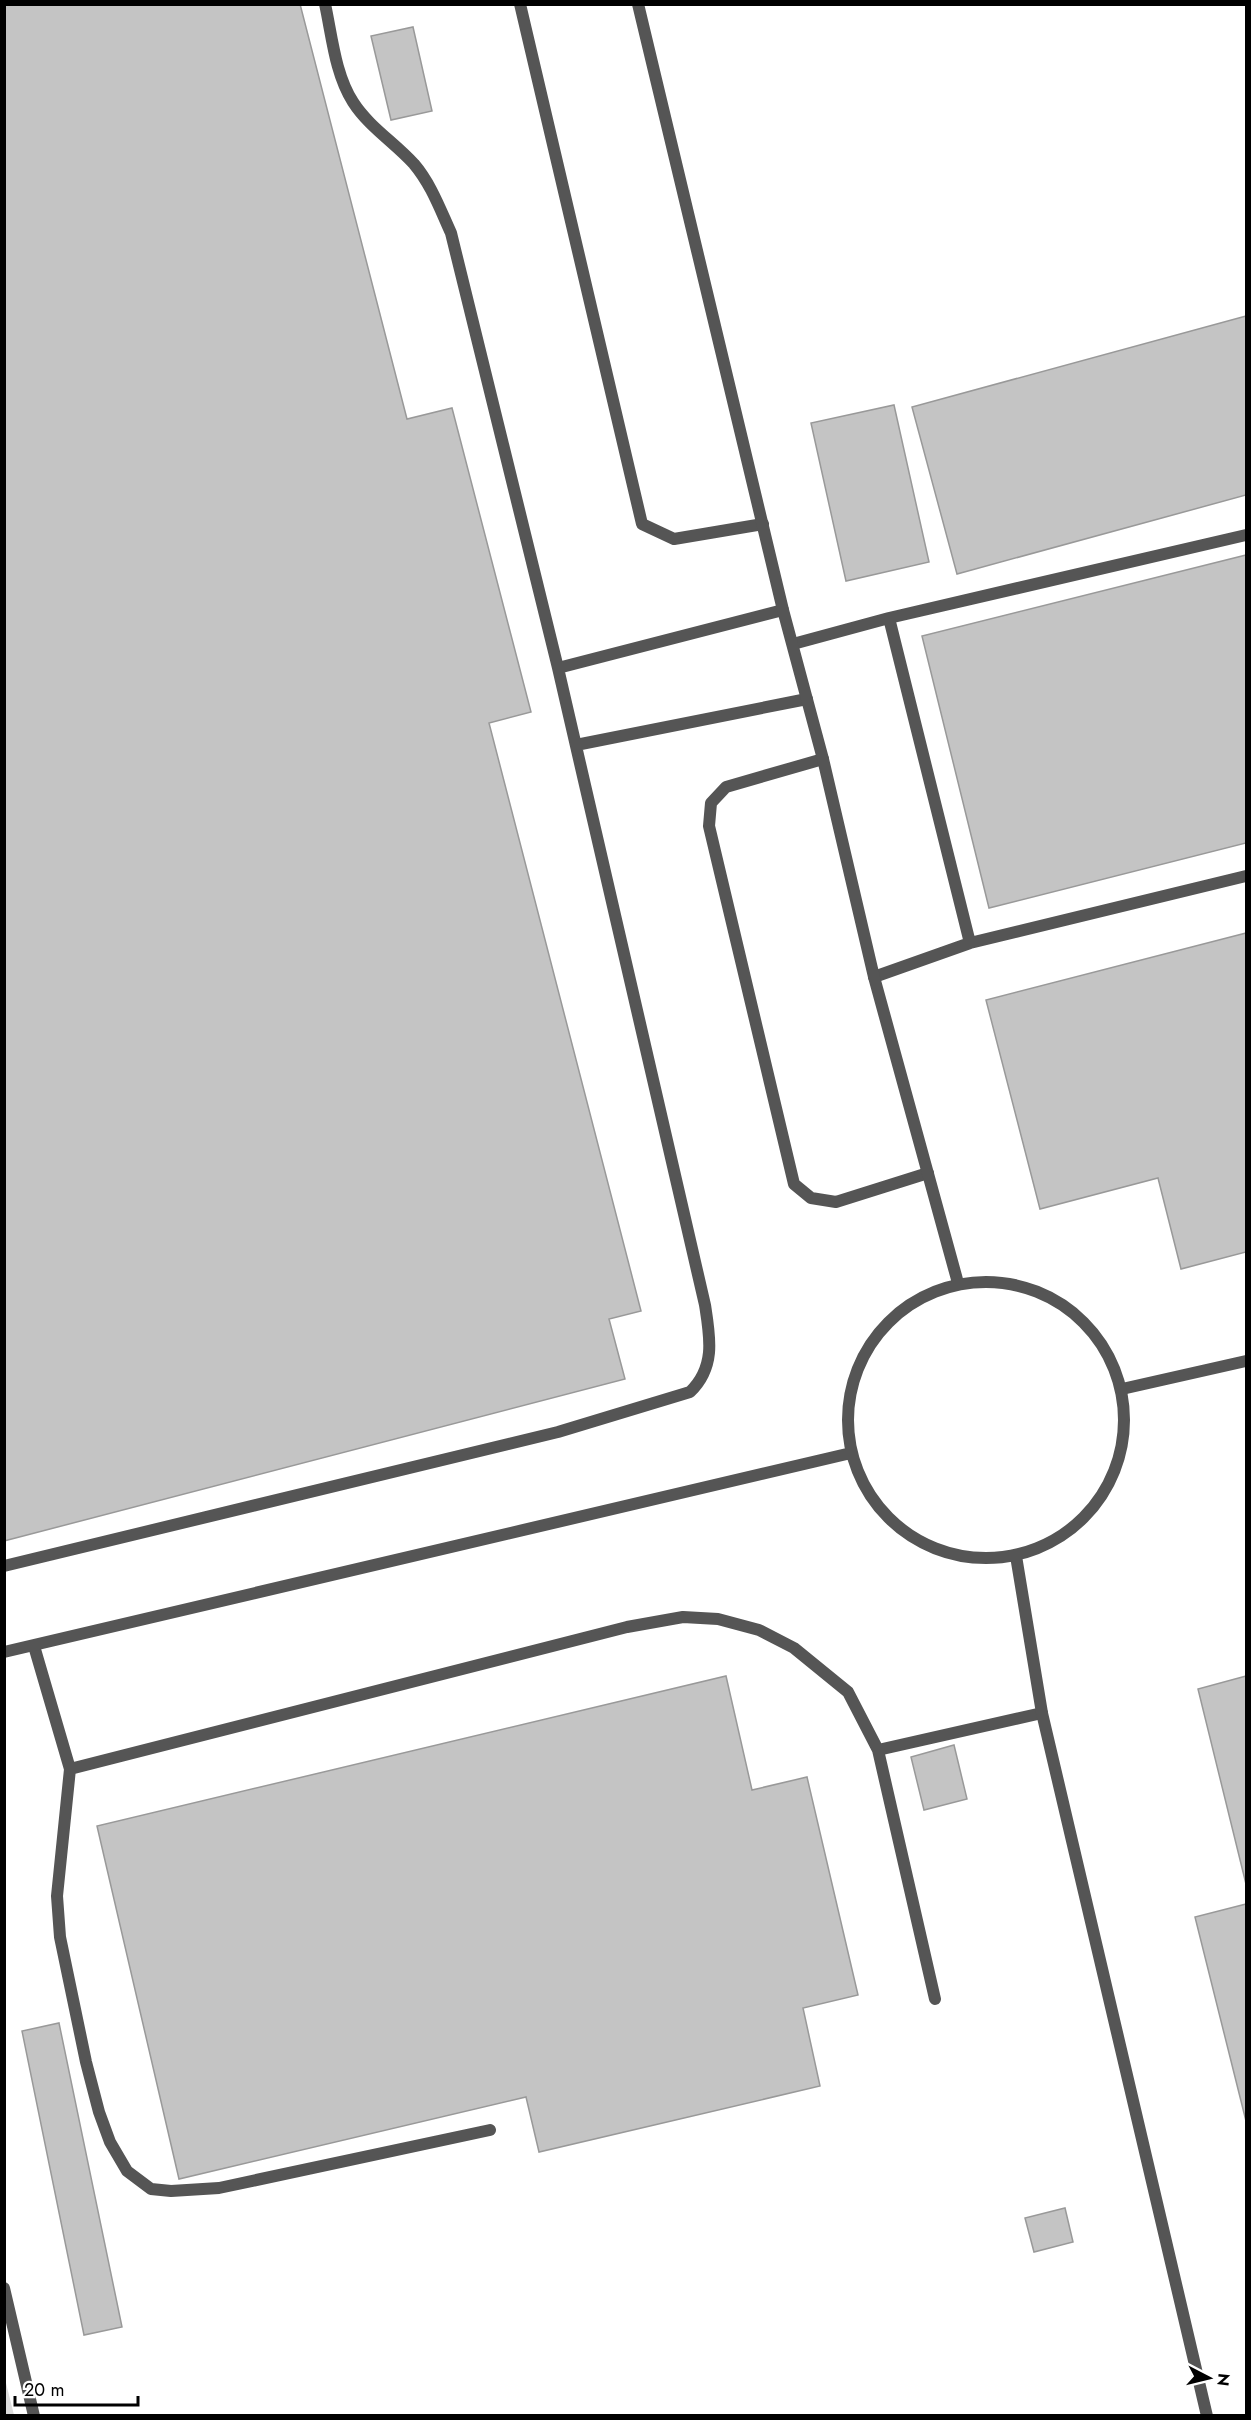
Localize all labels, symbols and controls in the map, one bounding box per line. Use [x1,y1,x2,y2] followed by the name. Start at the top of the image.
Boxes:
[1179,2348,1239,2408] north arrow
[15,2369,138,2407] scale bar
[1211,2372,1236,2387] text: N
[24,2377,64,2403] text: 20 m

